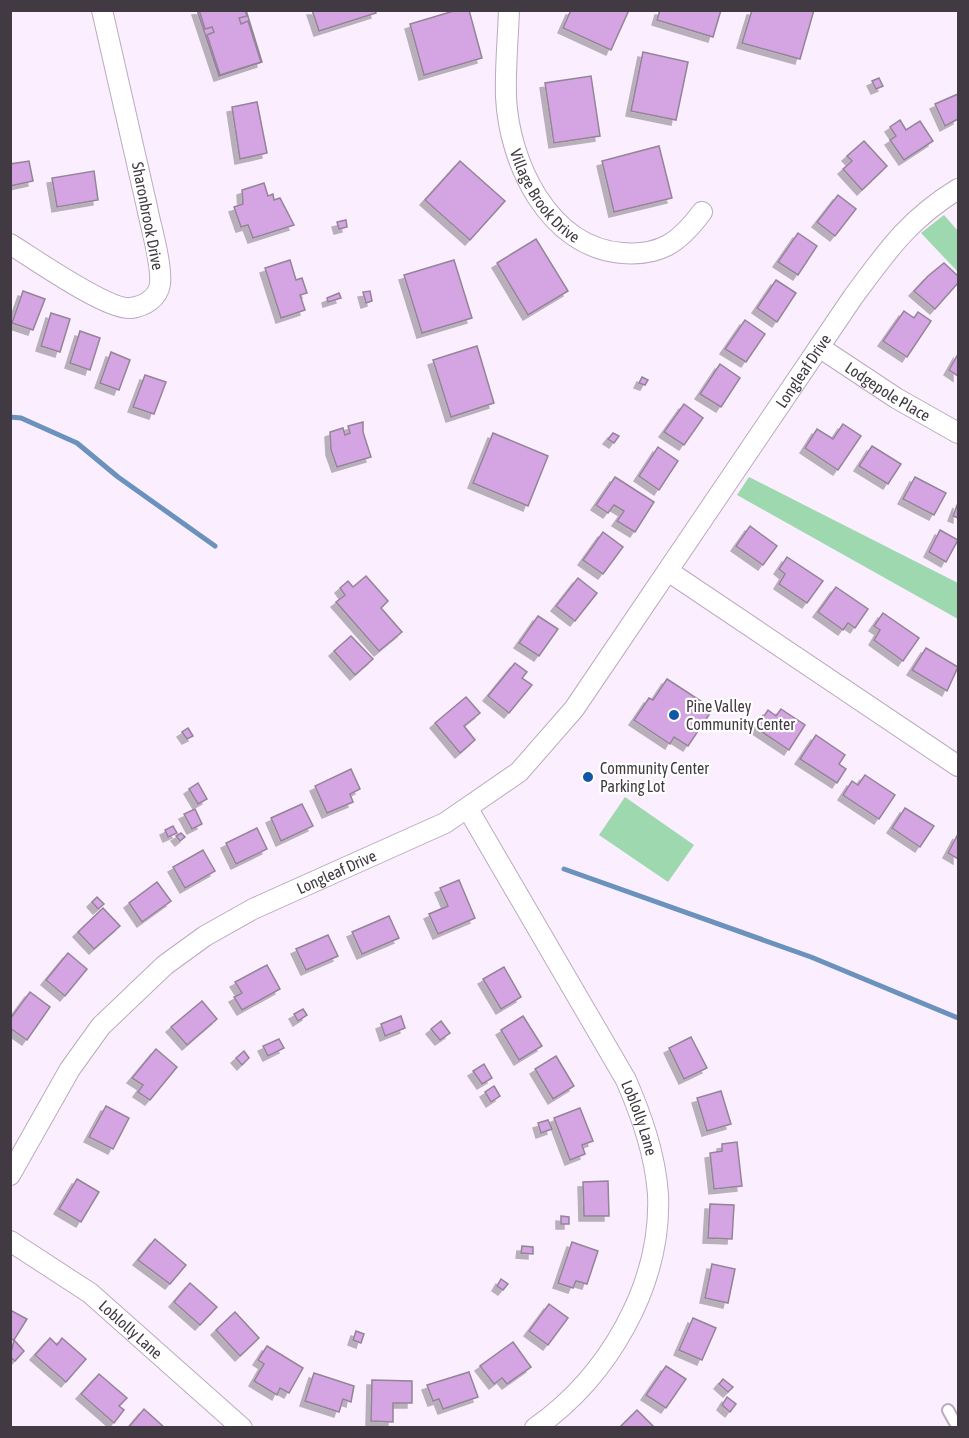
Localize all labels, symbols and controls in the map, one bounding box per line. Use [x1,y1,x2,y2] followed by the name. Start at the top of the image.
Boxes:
[507,146,583,246] street label: Village Brook Drive
[129,161,167,271] street label: Sharonbrook Drive
[772,331,834,411] street label: Longleaf Drive
[842,358,933,424] street label: Lodgepole Place
[686,697,795,734] place label: Pine Valley Community Center
[667,708,681,722] marker: Pine Valley Community Center
[600,759,709,796] place label: Community Center Parking Lot
[581,770,595,784] marker: Community Center Parking Lot
[294,846,379,897] street label: Longleaf Drive
[618,1077,661,1157] street label: Loblolly Lane
[95,1296,166,1362] street label: Loblolly Lane

